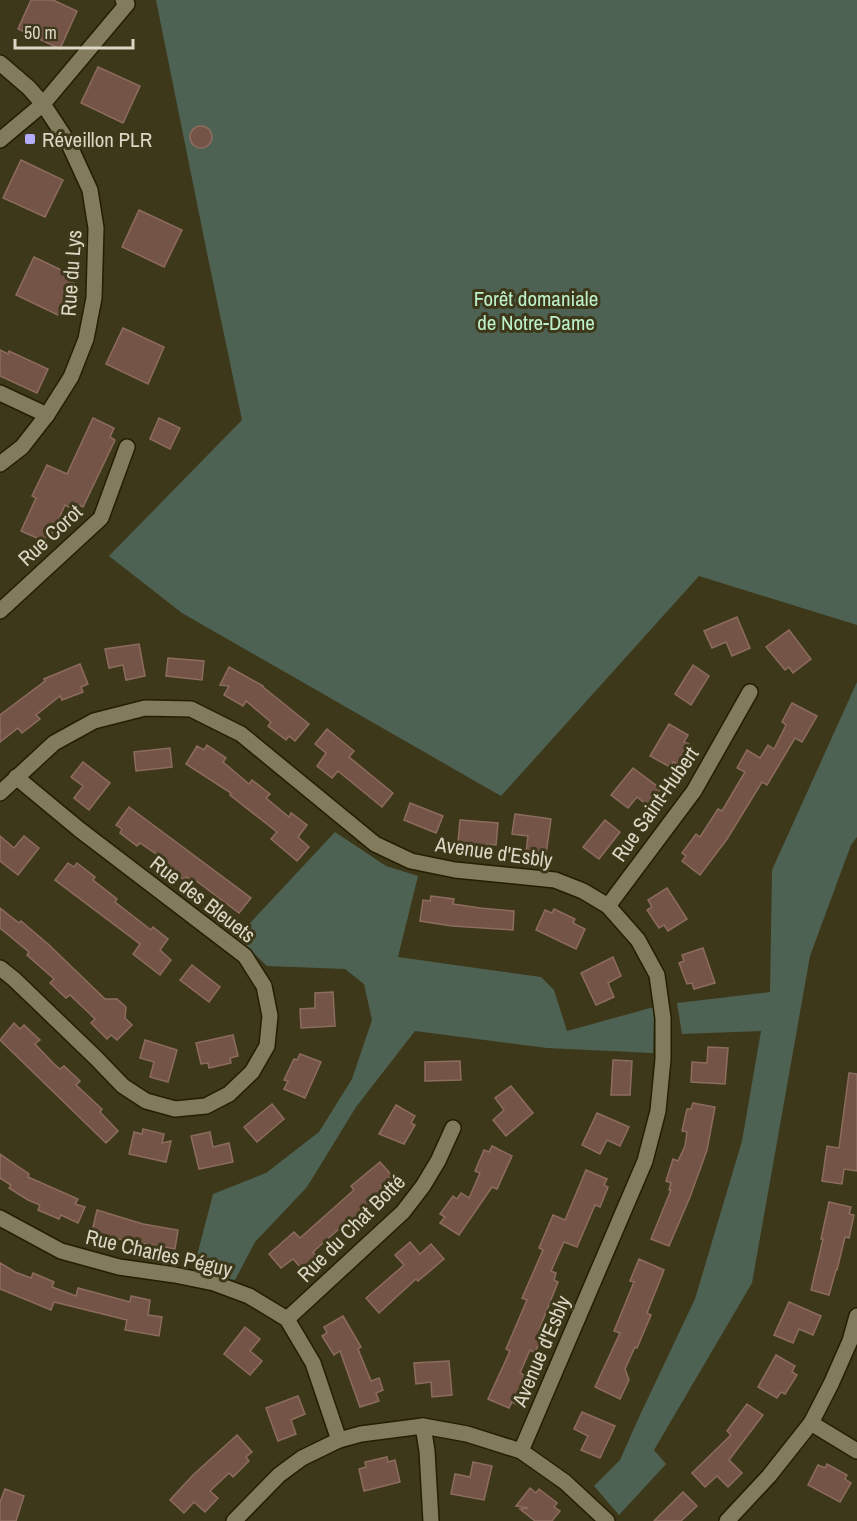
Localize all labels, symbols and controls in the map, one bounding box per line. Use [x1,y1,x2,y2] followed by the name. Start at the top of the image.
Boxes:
[15,12,134,50] scale bar
[24,20,57,45] text: 50 m
[42,125,152,154] place label: Réveillon PLR
[23,132,37,146] marker: Réveillon PLR
[54,229,88,317] street label: Rue du Lys
[474,284,598,337] park label: Forêt domaniale de Notre-Dame
[11,497,89,572] street label: Rue Corot
[605,741,705,867] street label: Rue Saint-Hubert
[433,829,555,875] street label: Avenue d'Esbly
[144,849,262,949] street label: Rue des Bleuets
[291,1168,411,1288] street label: Rue du Chat Botté
[83,1222,235,1284] street label: Rue Charles Péguy
[504,1291,578,1412] street label: Avenue d'Esbly

